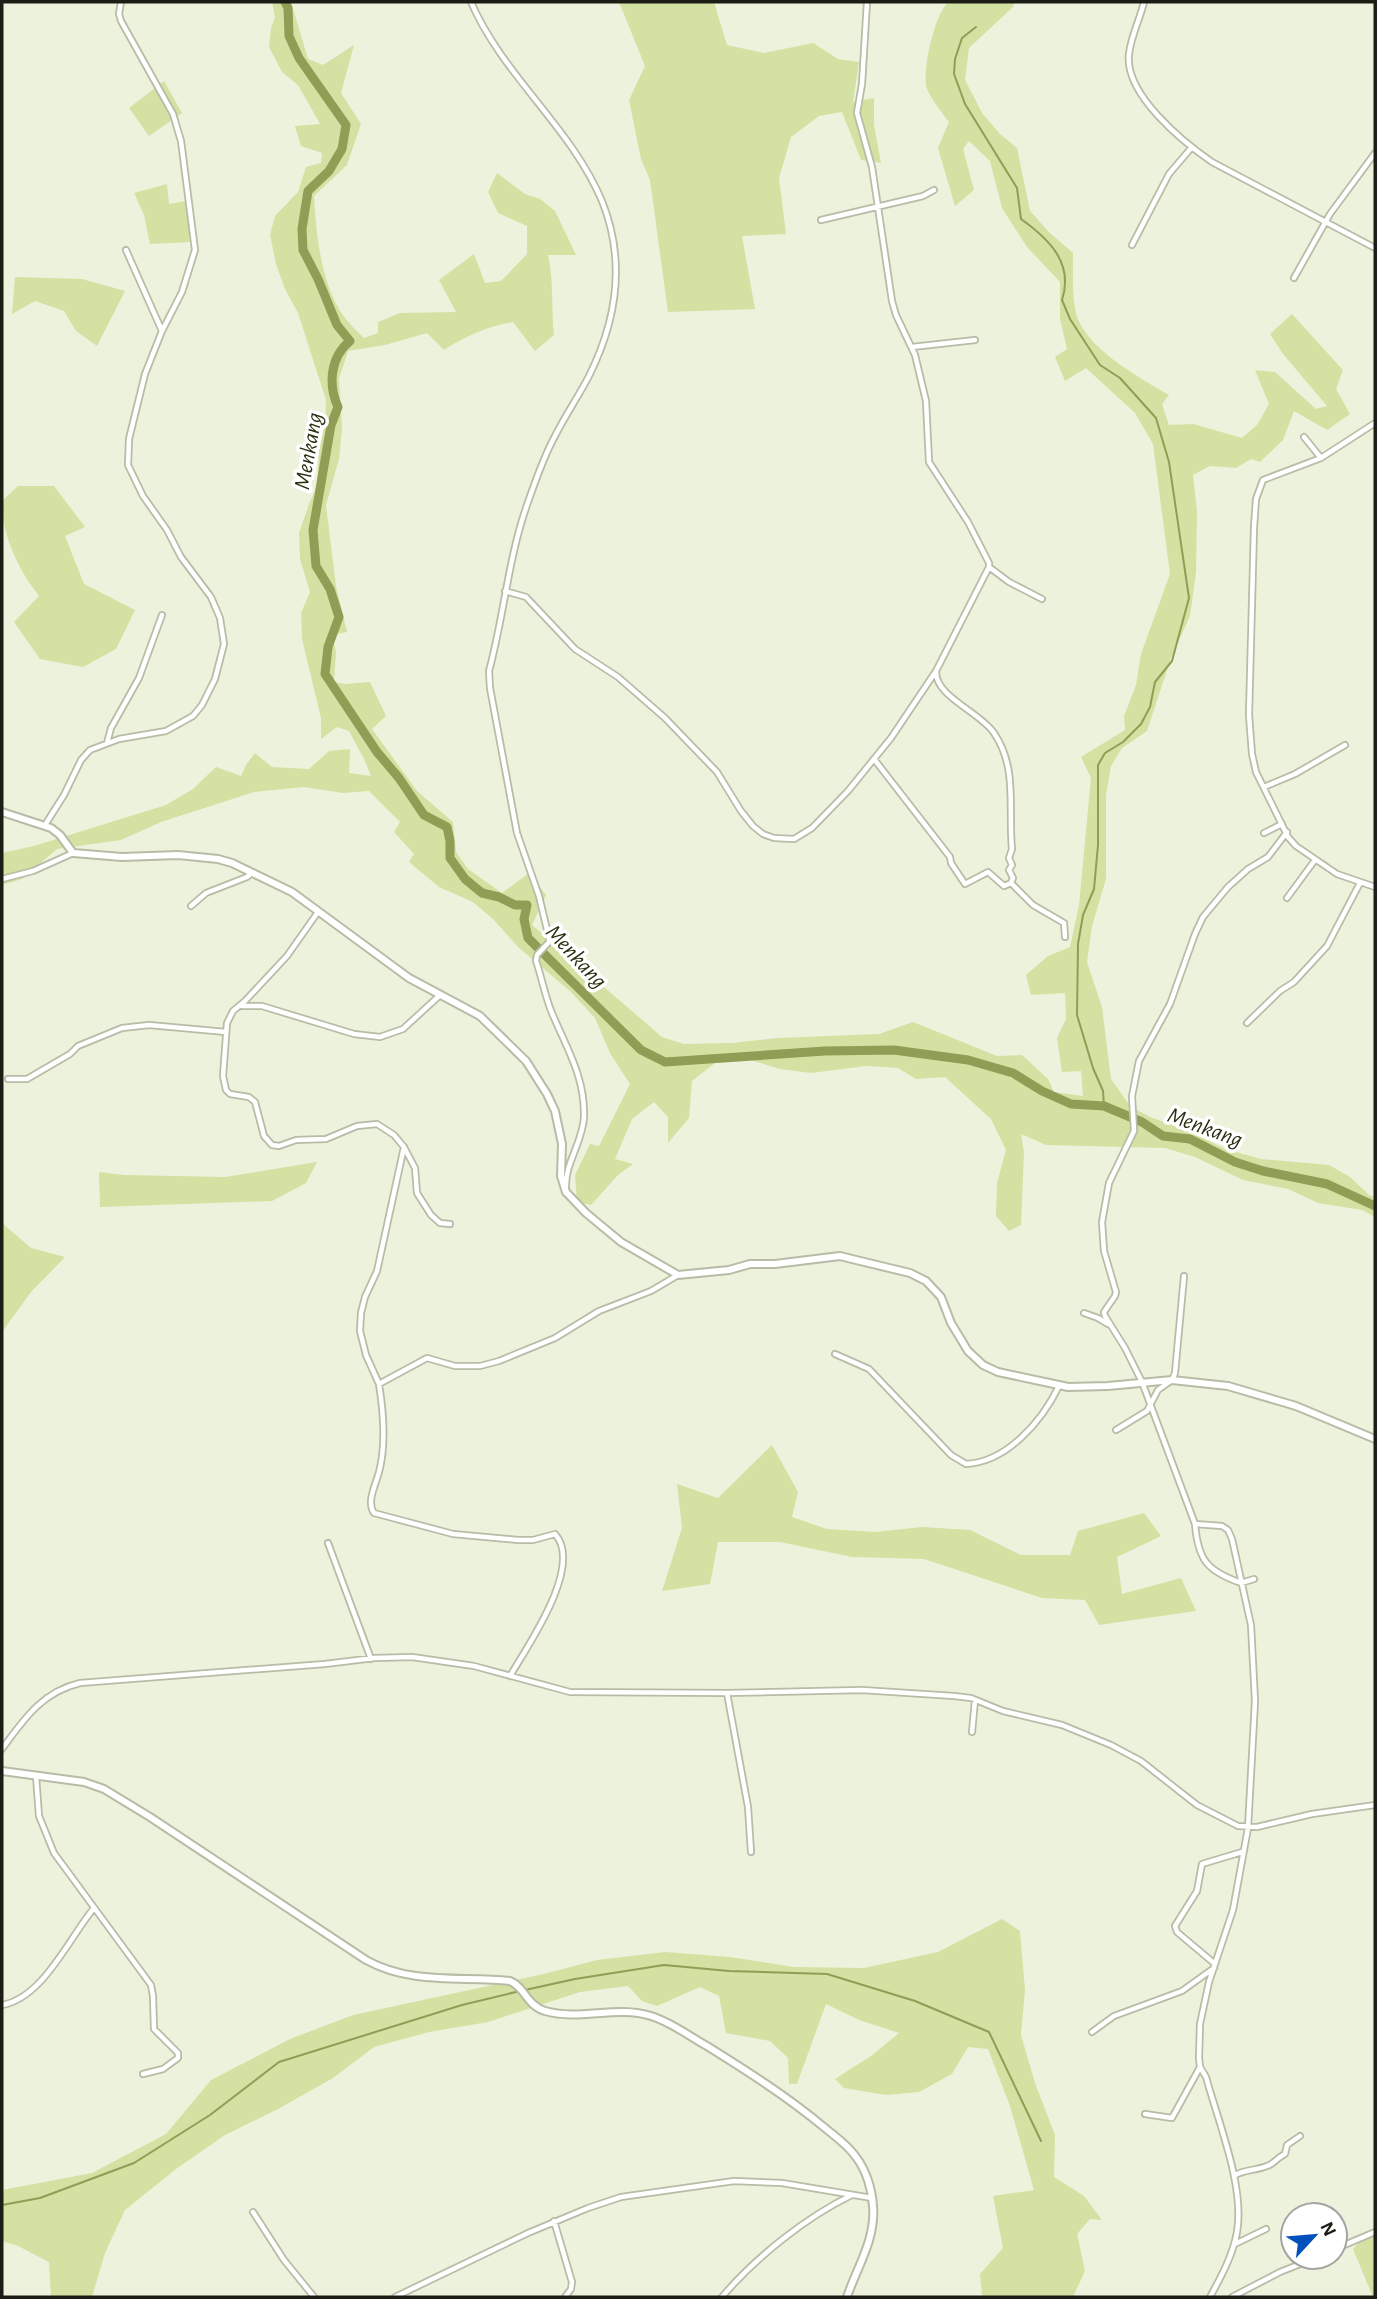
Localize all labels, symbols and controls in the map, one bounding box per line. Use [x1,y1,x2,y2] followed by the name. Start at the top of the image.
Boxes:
[291,411,327,491] water label: Menkang
[541,921,611,993] water label: Menkang
[1165,1104,1245,1152] water label: Menkang
[1279,2201,1349,2271] north arrow
[1316,2219,1339,2239] text: N

